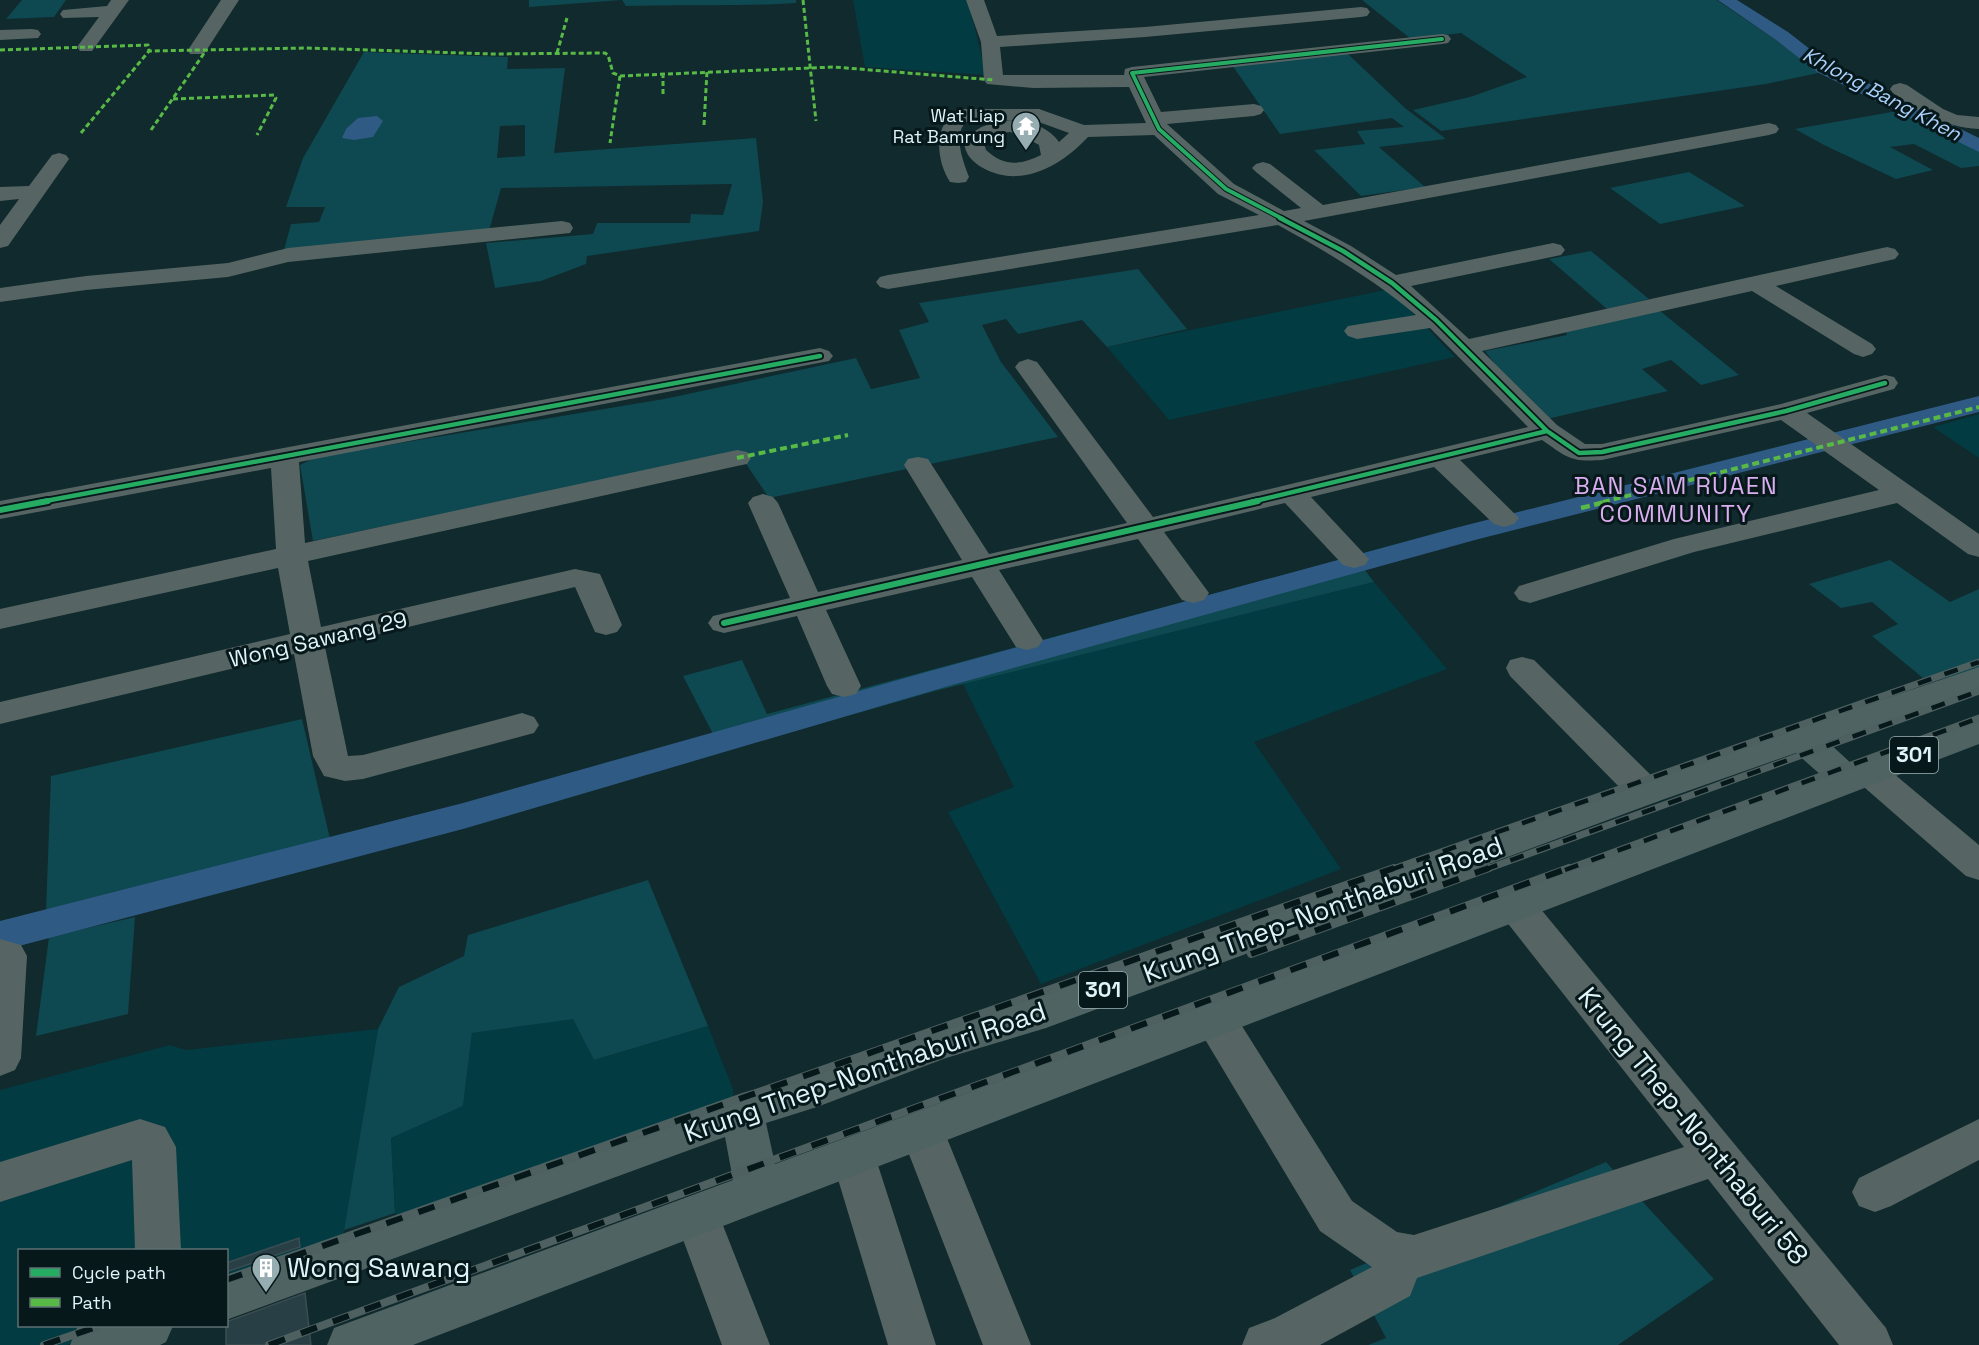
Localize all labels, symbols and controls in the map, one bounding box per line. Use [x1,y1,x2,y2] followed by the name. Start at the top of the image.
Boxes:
[1798,41,1966,147] water label: Khlong Bang Khen
[893,104,1005,148] place label: Wat Liap Rat Bamrung
[1010,110,1042,152] temple icon: Wat Liap Rat Bamrung
[1574,470,1778,529] district label: BAN SAM RUAEN COMMUNITY
[226,605,410,673] street label: Wong Sawang 29
[1890,737,1938,773] road number: 301
[1138,828,1508,991] street label: Krung Thep-Nonthaburi Road
[1079,972,1127,1008] road number: 301
[1571,980,1816,1272] street label: Krung Thep-Nonthaburi 58
[679,993,1050,1150] street label: Krung Thep-Nonthaburi Road
[18,1249,228,1327] legend
[287,1250,470,1285] place label: Wong Sawang
[250,1252,282,1294] building icon: Wong Sawang
[72,1261,166,1284] text: Cycle path
[72,1291,112,1314] text: Path

